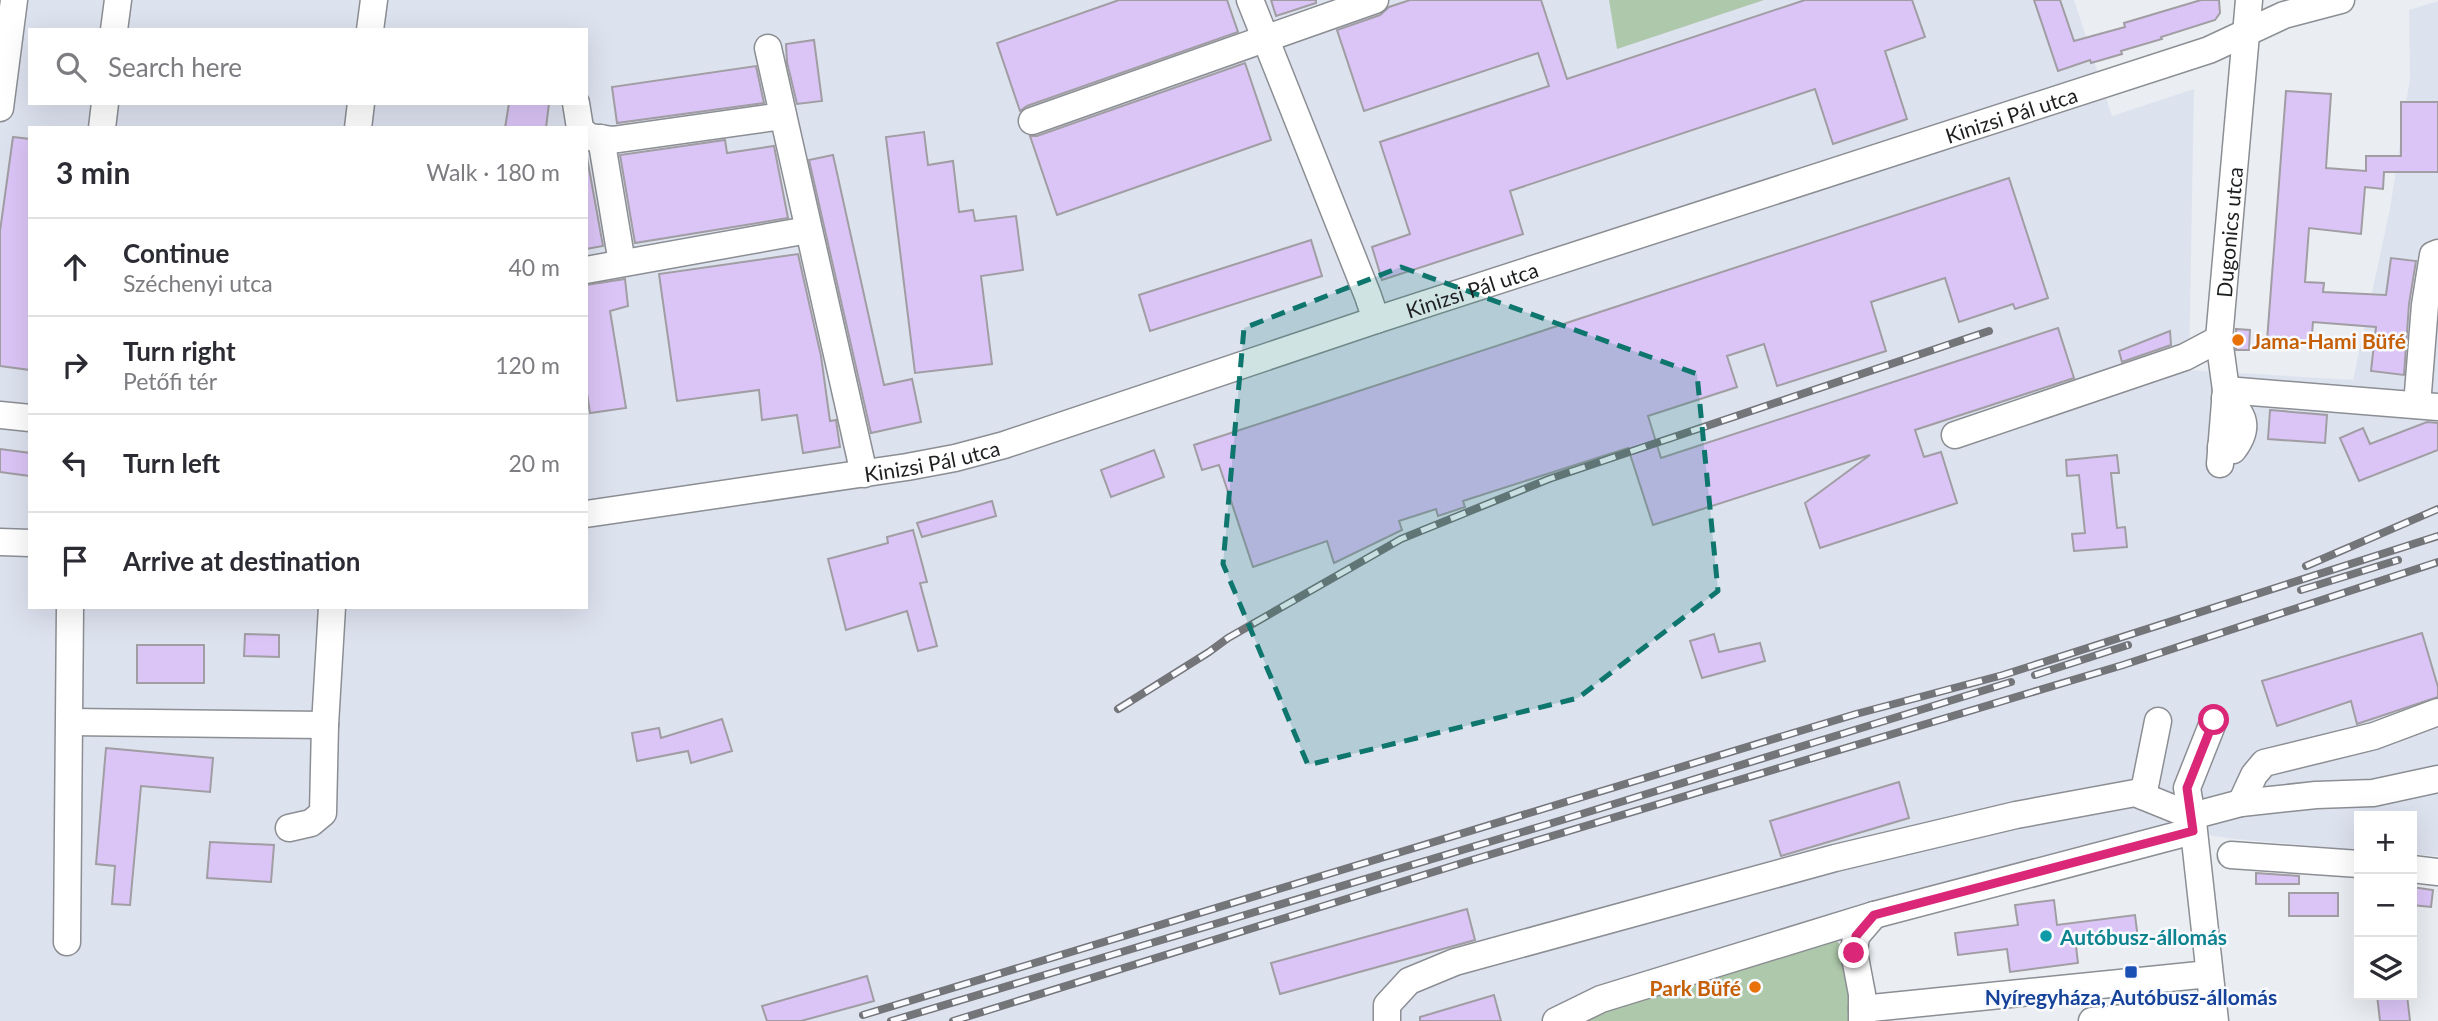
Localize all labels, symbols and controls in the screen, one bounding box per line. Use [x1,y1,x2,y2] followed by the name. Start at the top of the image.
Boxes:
[28,28,588,105] search box
[52,48,90,86] icon: search
[108,51,242,83] text: Search here
[1942,81,2080,147] street label: Kinizsi Pál utca
[56,154,130,190] text: 3 min
[426,158,560,186] text: Walk · 180 m
[2210,166,2247,299] street label: Dugonics utca
[123,237,229,269] text: Continue
[56,248,94,286] icon: ahead
[509,253,560,281] text: 40 m
[1402,256,1541,322] street label: Kinizsi Pál utca
[123,269,273,297] text: Széchenyi utca
[2252,328,2406,353] place label: Jama-Hami Büfé
[2230,332,2246,348] marker: Jama-Hami Büfé
[123,335,236,367] text: Turn right
[56,346,94,384] icon: right
[495,351,560,379] text: 120 m
[123,367,217,395] text: Petőfi tér
[862,434,1002,486] street label: Kinizsi Pál utca
[56,444,94,482] icon: left
[123,447,220,479] text: Turn left
[509,449,560,477] text: 20 m
[56,542,94,580] icon: arrive
[123,545,360,577] text: Arrive at destination
[2198,704,2229,735] route start
[2354,811,2417,1000] map controls
[2354,811,2417,874] button: +
[2354,874,2417,937] button: −
[2059,924,2227,949] place label: Autóbusz-állomás
[2038,928,2054,944] marker: Autóbusz-állomás
[1838,937,1869,968] route end
[2354,937,2417,1000] button: layers
[2123,964,2139,980] marker: Nyíregyháza, Autóbusz-állomás
[1650,975,1741,1000] place label: Park Büfé
[1747,979,1763,995] marker: Park Büfé
[1985,984,2277,1009] place label: Nyíregyháza, Autóbusz-állomás

